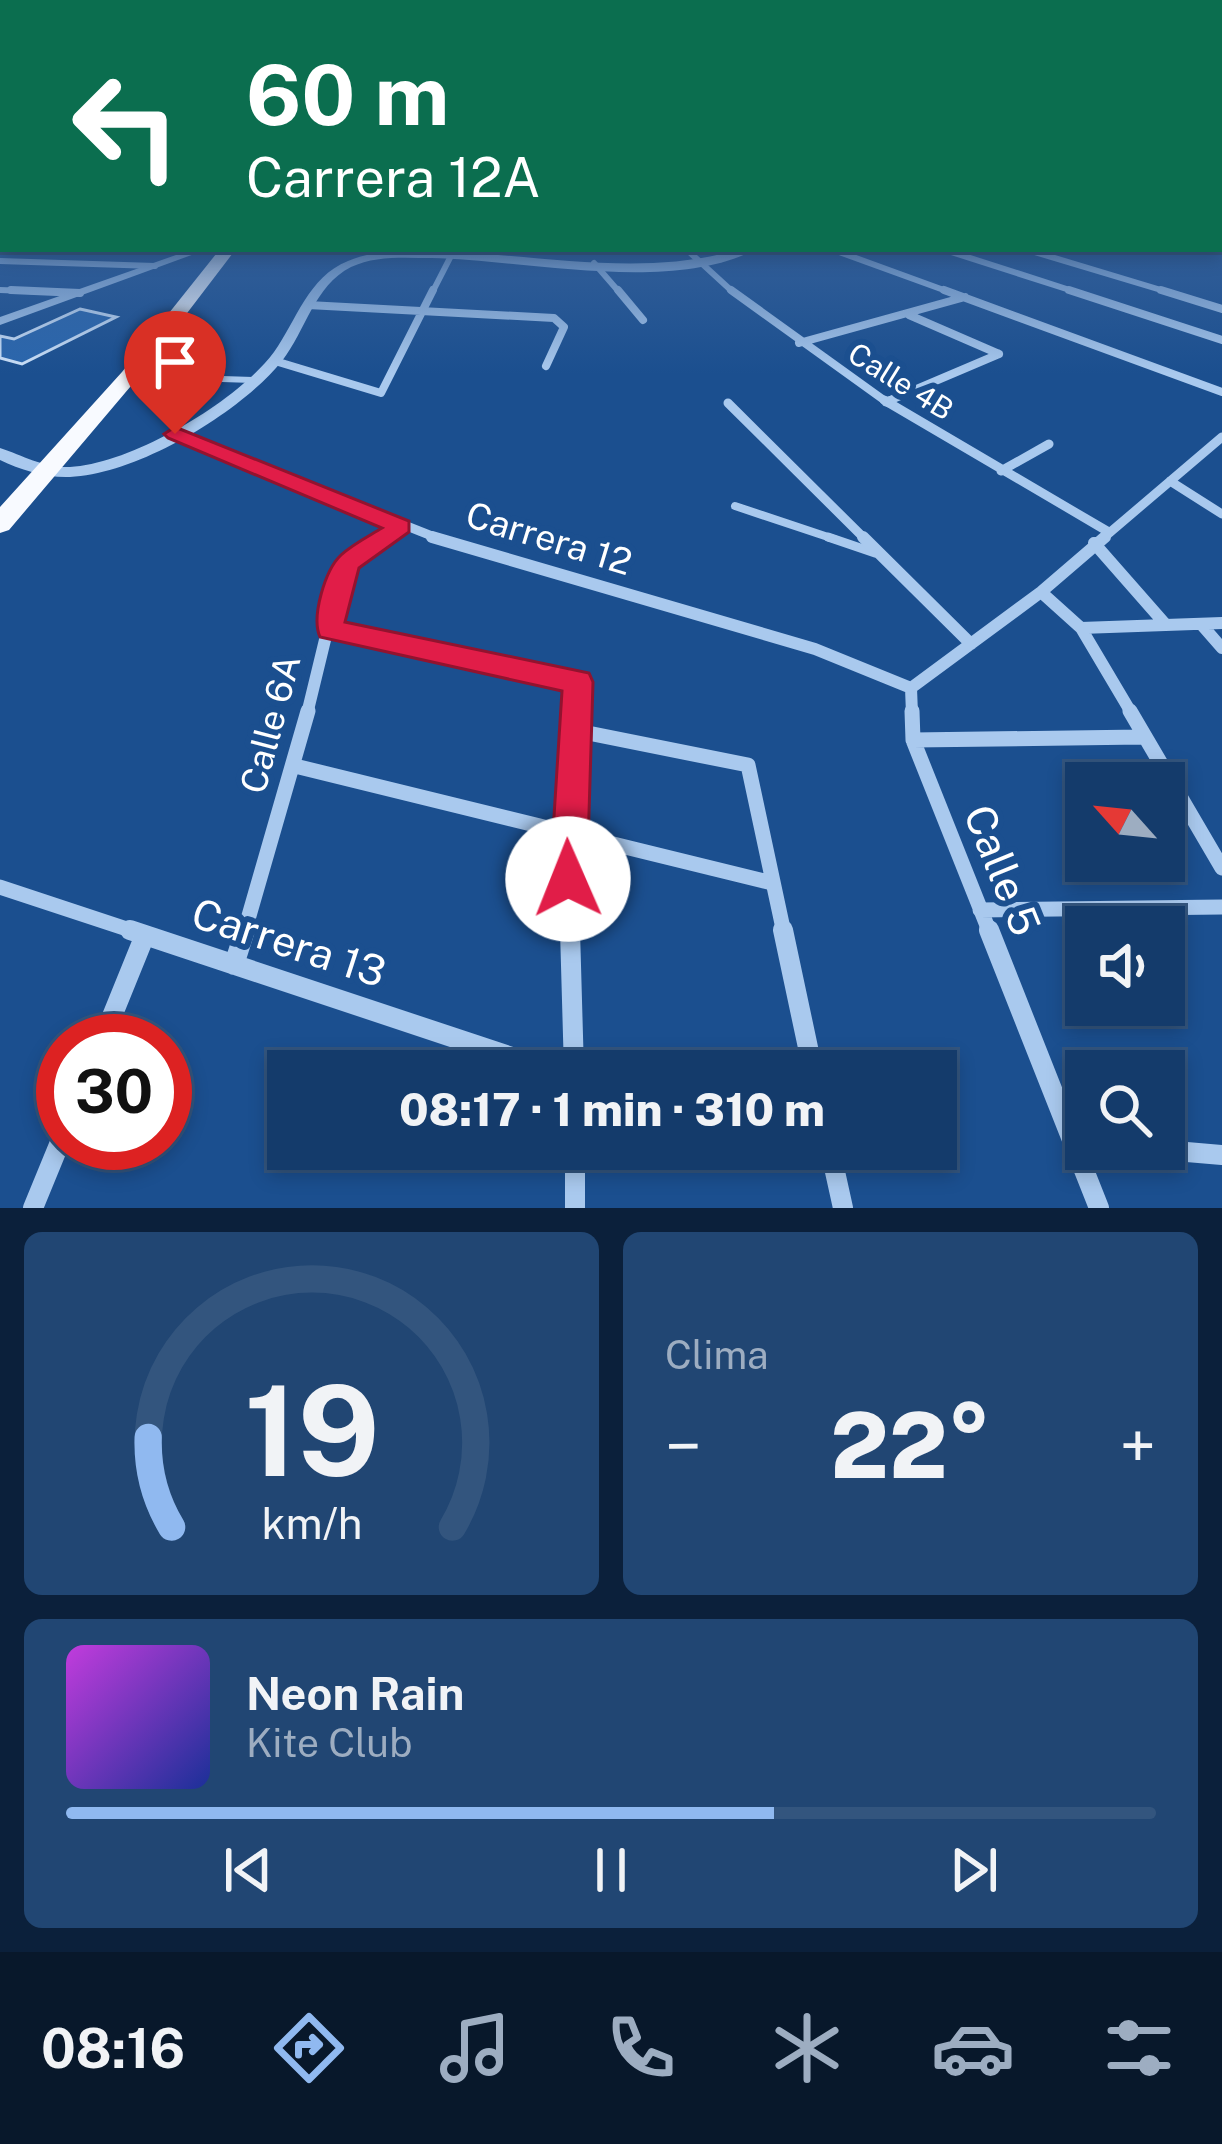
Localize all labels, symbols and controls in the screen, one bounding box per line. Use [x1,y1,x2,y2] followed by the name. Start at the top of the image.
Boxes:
[246,45,450,144] text: 60 m
[48,48,204,204] icon: left
[246,146,541,209] text: Carrera 12A
[124,311,226,434] pin
[142,329,208,395] icon: arrive
[842,335,960,427] street label: Calle 4B
[461,493,637,583] street label: Carrera 12
[231,650,309,798] street label: Calle 6A
[1065,762,1185,882] north arrow
[1065,762,1185,1170] map controls
[955,798,1051,942] street label: Calle 5
[505,816,631,942] position arrow
[186,888,392,996] street label: Carrera 13
[1065,906,1185,1026] button: sound
[36,1014,192,1170] speed limit sign: 30
[1065,1050,1185,1170] button: search
[399,1083,825,1136] text: 08:17 · 1 min · 310 m
[665,1332,769,1378] text: Clima
[244,1357,379,1504] text: 19
[830,1392,991,1498] text: 22°
[665,1407,702,1485] text: −
[1119,1407,1156,1485] text: +
[261,1497,362,1548] text: km/h
[246,1667,464,1720] text: Neon Rain
[246,1720,412,1766] text: Kite Club
[215,1837,281,1903] icon: previous
[578,1837,644,1903] icon: pause
[941,1837,1007,1903] icon: next
[267,2006,351,2090] icon: directions
[433,2006,517,2090] icon: music
[599,2006,683,2090] icon: phone
[765,2006,849,2090] icon: climate
[931,2006,1015,2090] icon: car
[1097,2006,1181,2090] icon: filters
[41,2017,185,2080] text: 08:16

